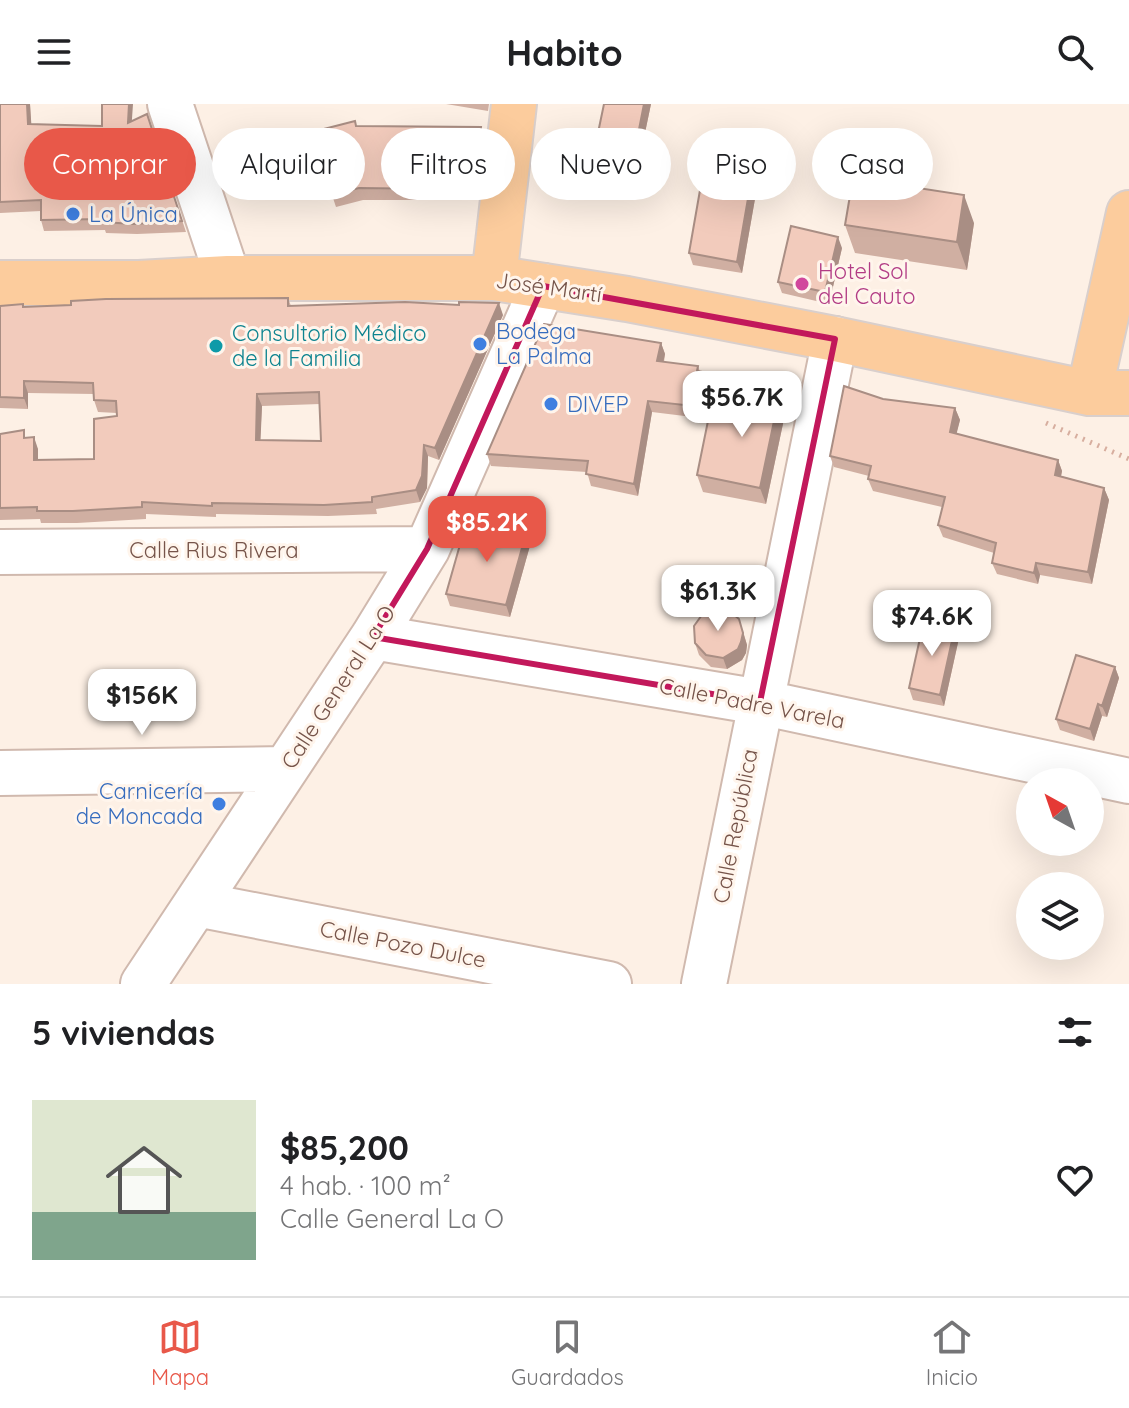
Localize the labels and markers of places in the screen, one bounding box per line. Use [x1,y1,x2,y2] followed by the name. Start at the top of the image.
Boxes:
[89,200,178,228] place label: La Única
[64,205,82,223] marker: La Única
[818,257,915,310] place label: Hotel Sol del Cauto
[793,275,811,293] marker: Hotel Sol del Cauto
[496,317,592,370] place label: Bodega La Palma
[232,319,427,372] place label: Consultorio Médico de la Familia
[471,335,489,353] marker: Bodega La Palma
[207,337,225,355] marker: Consultorio Médico de la Familia
[677,371,807,439] pin: $56.7K
[567,390,629,418] place label: DIVEP
[542,395,560,413] marker: DIVEP
[422,496,552,564] pin: $85.2K
[653,565,783,633] pin: $61.3K
[867,590,997,658] pin: $74.6K
[86,669,198,737] pin: $156K
[76,777,203,830] place label: Carnicería de Moncada
[210,795,228,813] marker: Carnicería de Moncada

